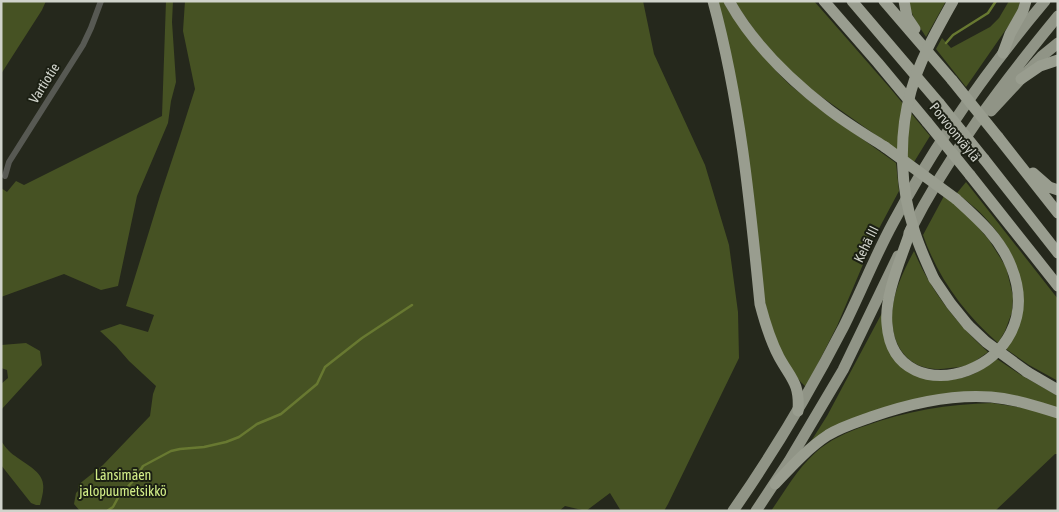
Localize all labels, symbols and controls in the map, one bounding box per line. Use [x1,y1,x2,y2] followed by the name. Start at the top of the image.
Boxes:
[25,60,63,106] street label: Vartiotie
[926,99,984,165] street label: Porvoonväylä
[850,223,882,265] street label: Kehä III
[78,467,167,499] park label: Länsimäen jalopuumetsikkö

